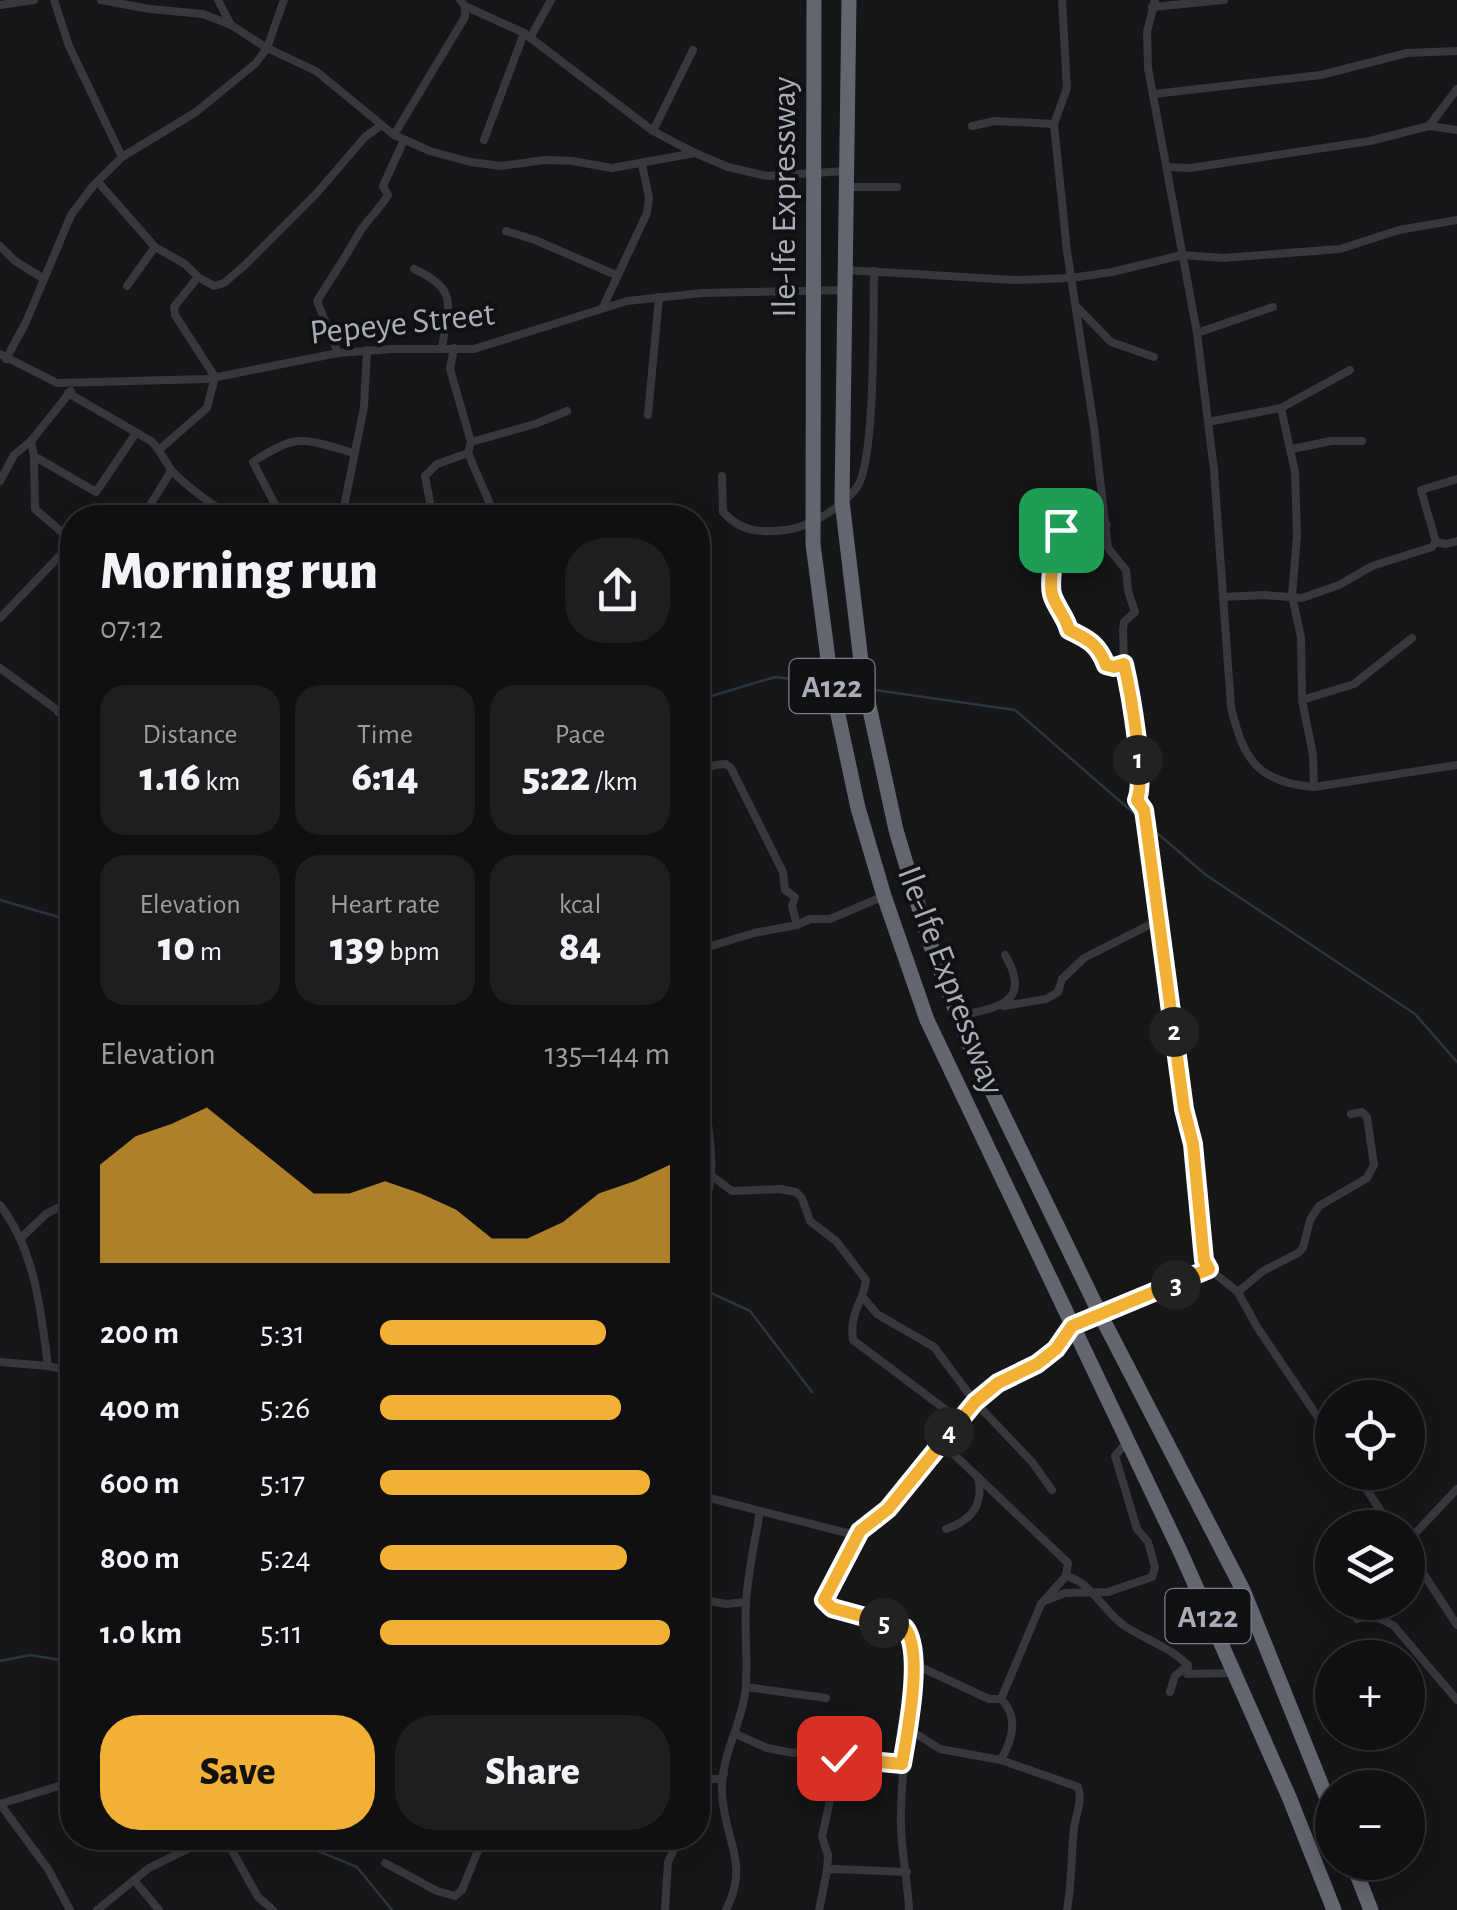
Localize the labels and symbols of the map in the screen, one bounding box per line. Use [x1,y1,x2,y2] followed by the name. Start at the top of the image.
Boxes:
[767,76,802,318] street label: Ile-Ife Expressway
[308,296,496,351] street label: Pepeye Street
[1019,488,1104,573] pin
[790,659,874,713] road number: A122
[1113,735,1163,785] pin: 1
[891,861,1010,1100] street label: Ile-Ife Expressway
[1149,1007,1199,1057] pin: 2
[1151,1260,1201,1310] pin: 3
[924,1407,974,1457] pin: 4
[1166,1589,1250,1643] road number: A122
[859,1598,909,1648] pin: 5
[797,1716,882,1801] pin

